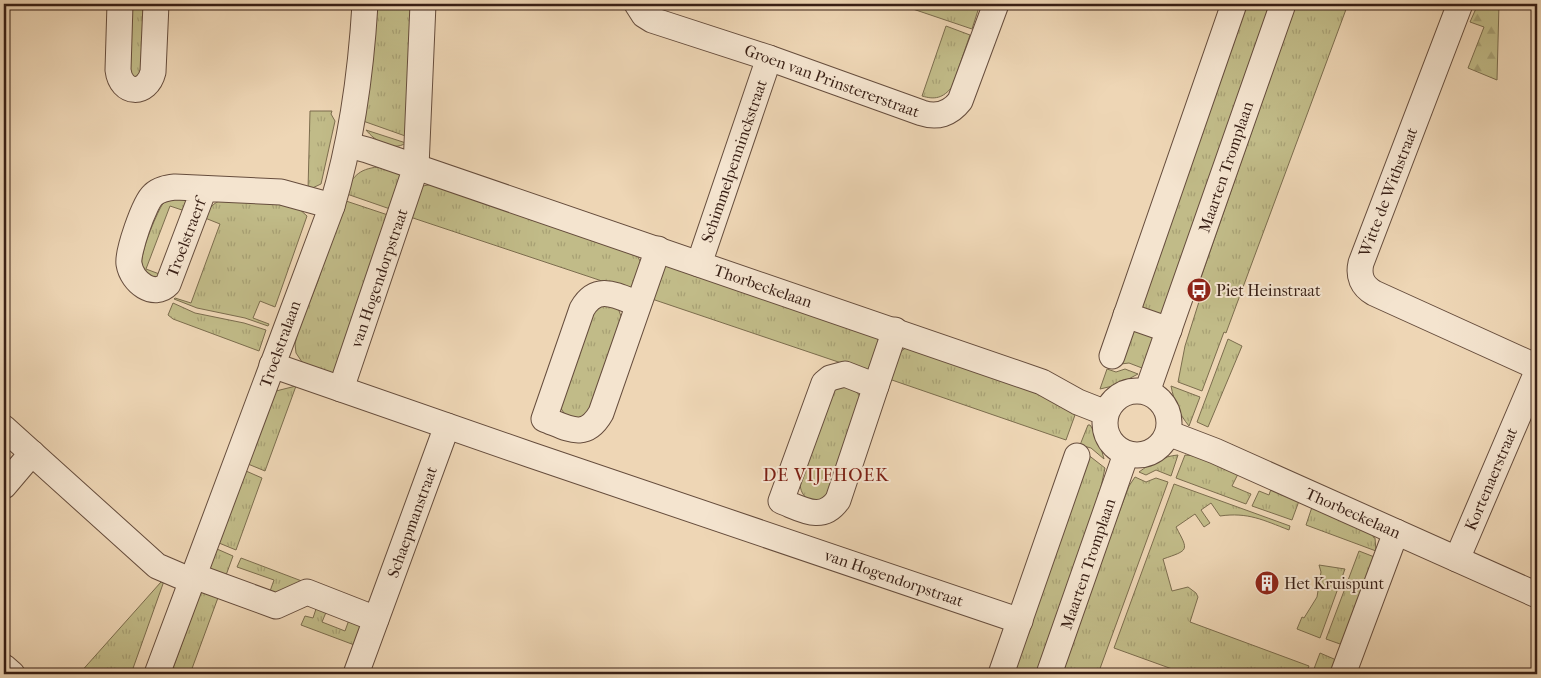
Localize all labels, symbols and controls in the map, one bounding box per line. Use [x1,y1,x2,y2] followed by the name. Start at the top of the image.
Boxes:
[742,40,922,122] street label: Groen van Prinstererstraat
[697,77,771,245] street label: Schimmelpenninckstraat
[1195,98,1258,235] street label: Maarten Tromplaan
[1354,124,1422,260] street label: Witte de Withstraat
[162,193,211,280] street label: Troelstraerf
[346,206,412,350] street label: van Hogendorpstraat
[711,260,815,312] street label: Thorbeckelaan
[1186,277,1212,303] bus stop icon: Piet Heinstraat
[1216,281,1321,300] place label: Piet Heinstraat
[255,297,305,390] street label: Troelstralaan
[1461,424,1521,533] street label: Kortenaerstraat
[383,463,441,580] street label: Schaepmanstraat
[763,465,889,486] district label: DE VIJFHOEK
[1302,483,1404,543] street label: Thorbeckelaan
[1057,495,1120,632] street label: Maarten Tromplaan
[822,545,966,611] street label: van Hogendorpstraat
[1254,570,1280,596] building icon: Het Kruispunt
[1284,574,1385,593] place label: Het Kruispunt

